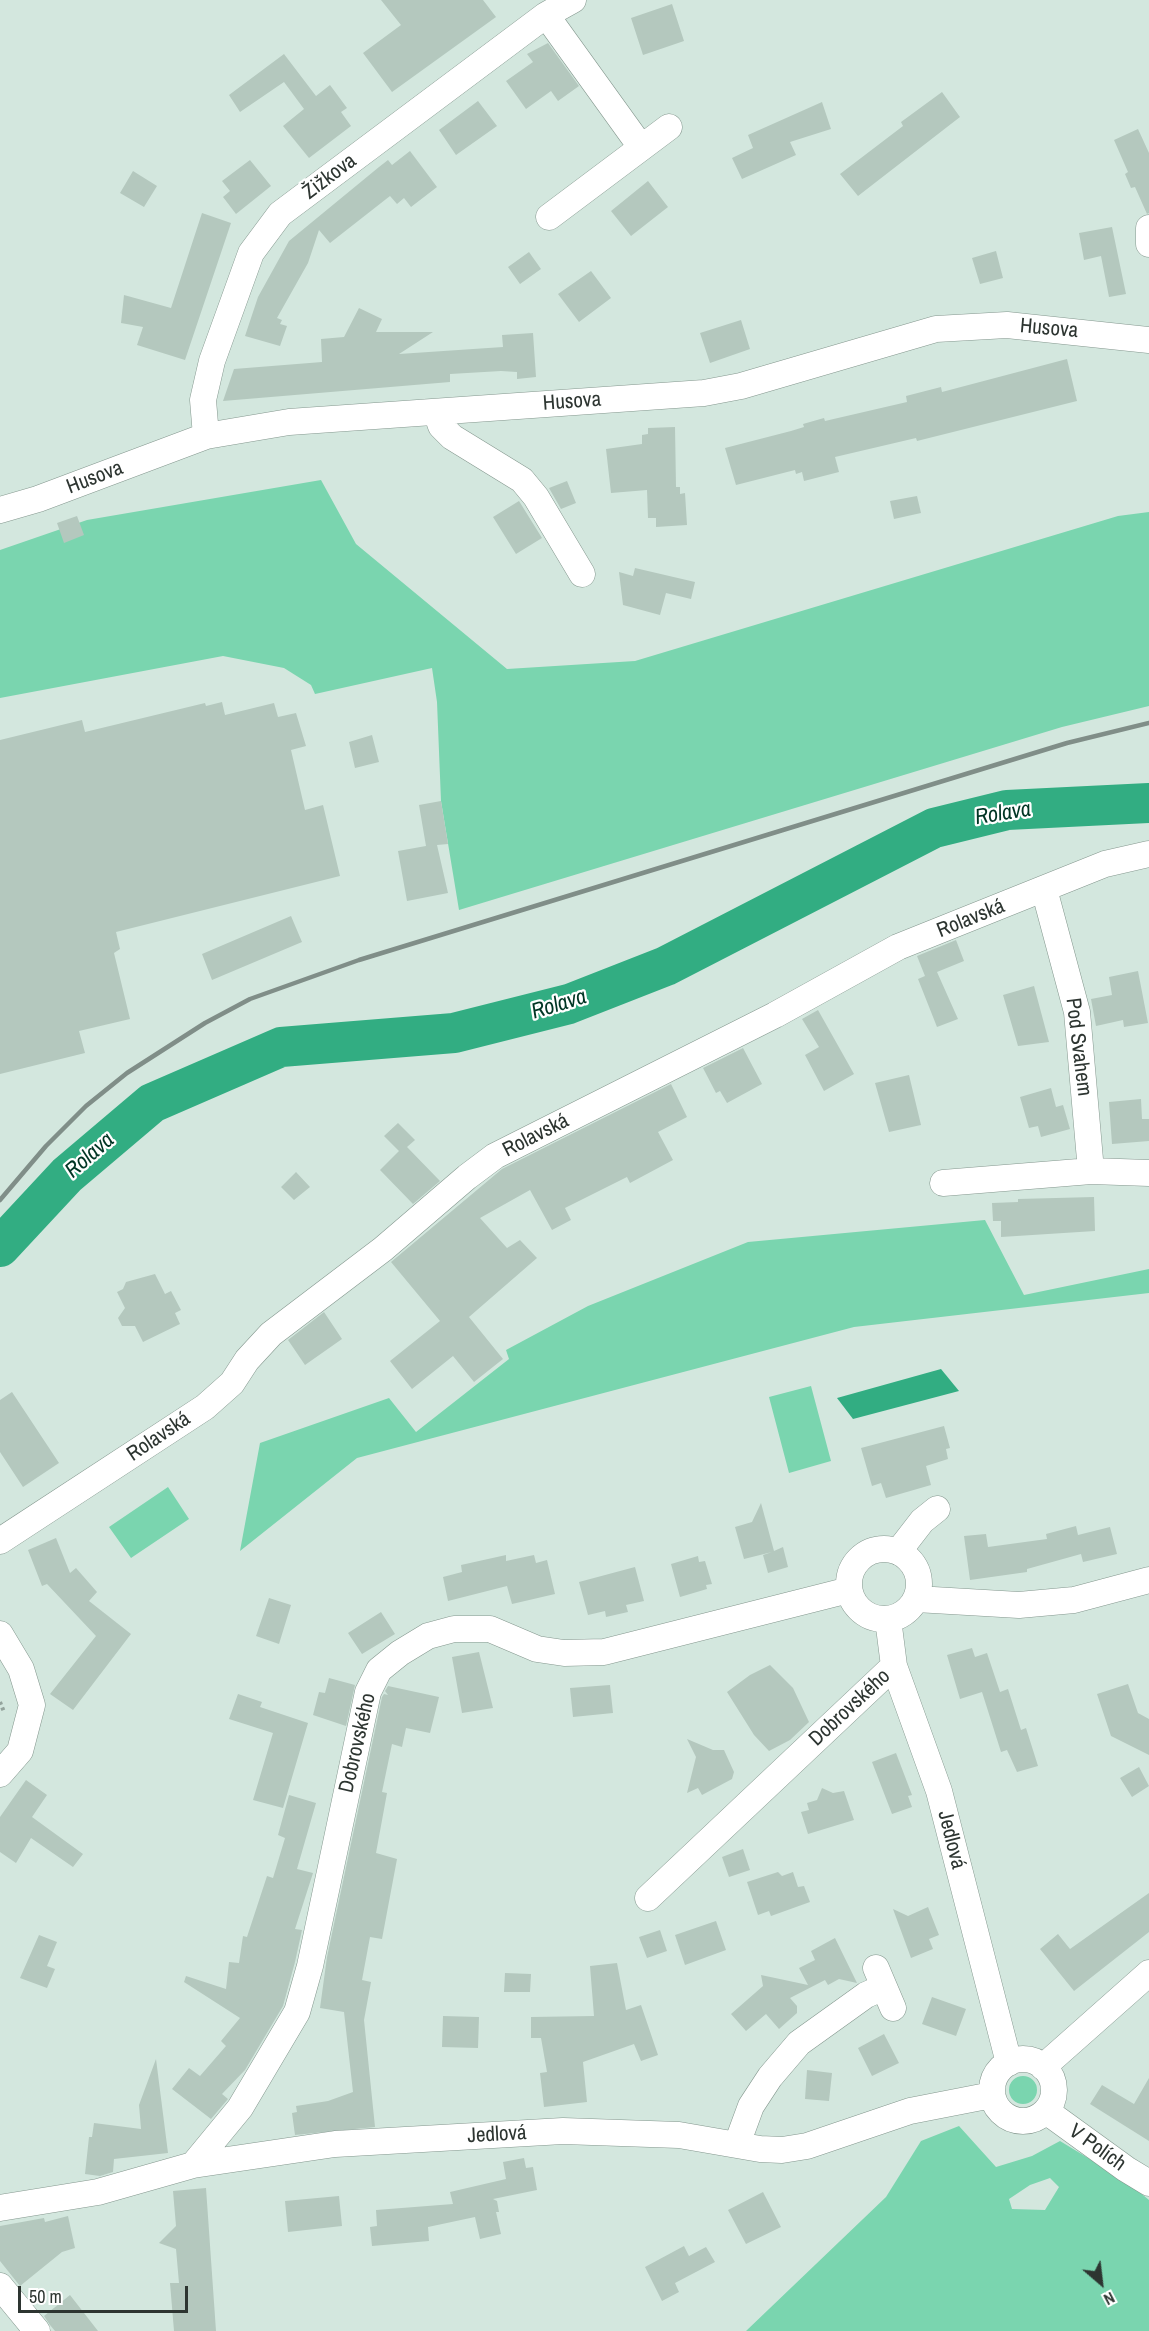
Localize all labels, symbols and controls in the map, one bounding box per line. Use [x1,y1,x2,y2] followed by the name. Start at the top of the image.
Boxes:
[298,149,362,205] street label: Žižkova
[1019,314,1079,344] street label: Husova
[542,387,602,417] street label: Husova
[63,456,127,500] street label: Husova
[973,797,1033,831] water label: Rolava
[933,894,1009,944] street label: Rolavská
[528,984,590,1026] water label: Rolava
[1059,997,1097,1097] street label: Pod Svahem
[499,1109,573,1163] street label: Rolavská
[60,1128,120,1184] water label: Rolava
[123,1407,195,1467] street label: Rolavská
[804,1664,896,1752] street label: Dobrovského
[334,1691,382,1795] street label: Dobrovského
[932,1808,970,1872] street label: Jedlová
[1064,2119,1130,2177] street label: V Polích
[467,2121,527,2149] street label: Jedlová
[1071,2253,1131,2313] north arrow
[21,2274,190,2312] scale bar
[29,2284,62,2309] text: 50 m
[1100,2287,1119,2311] text: N

